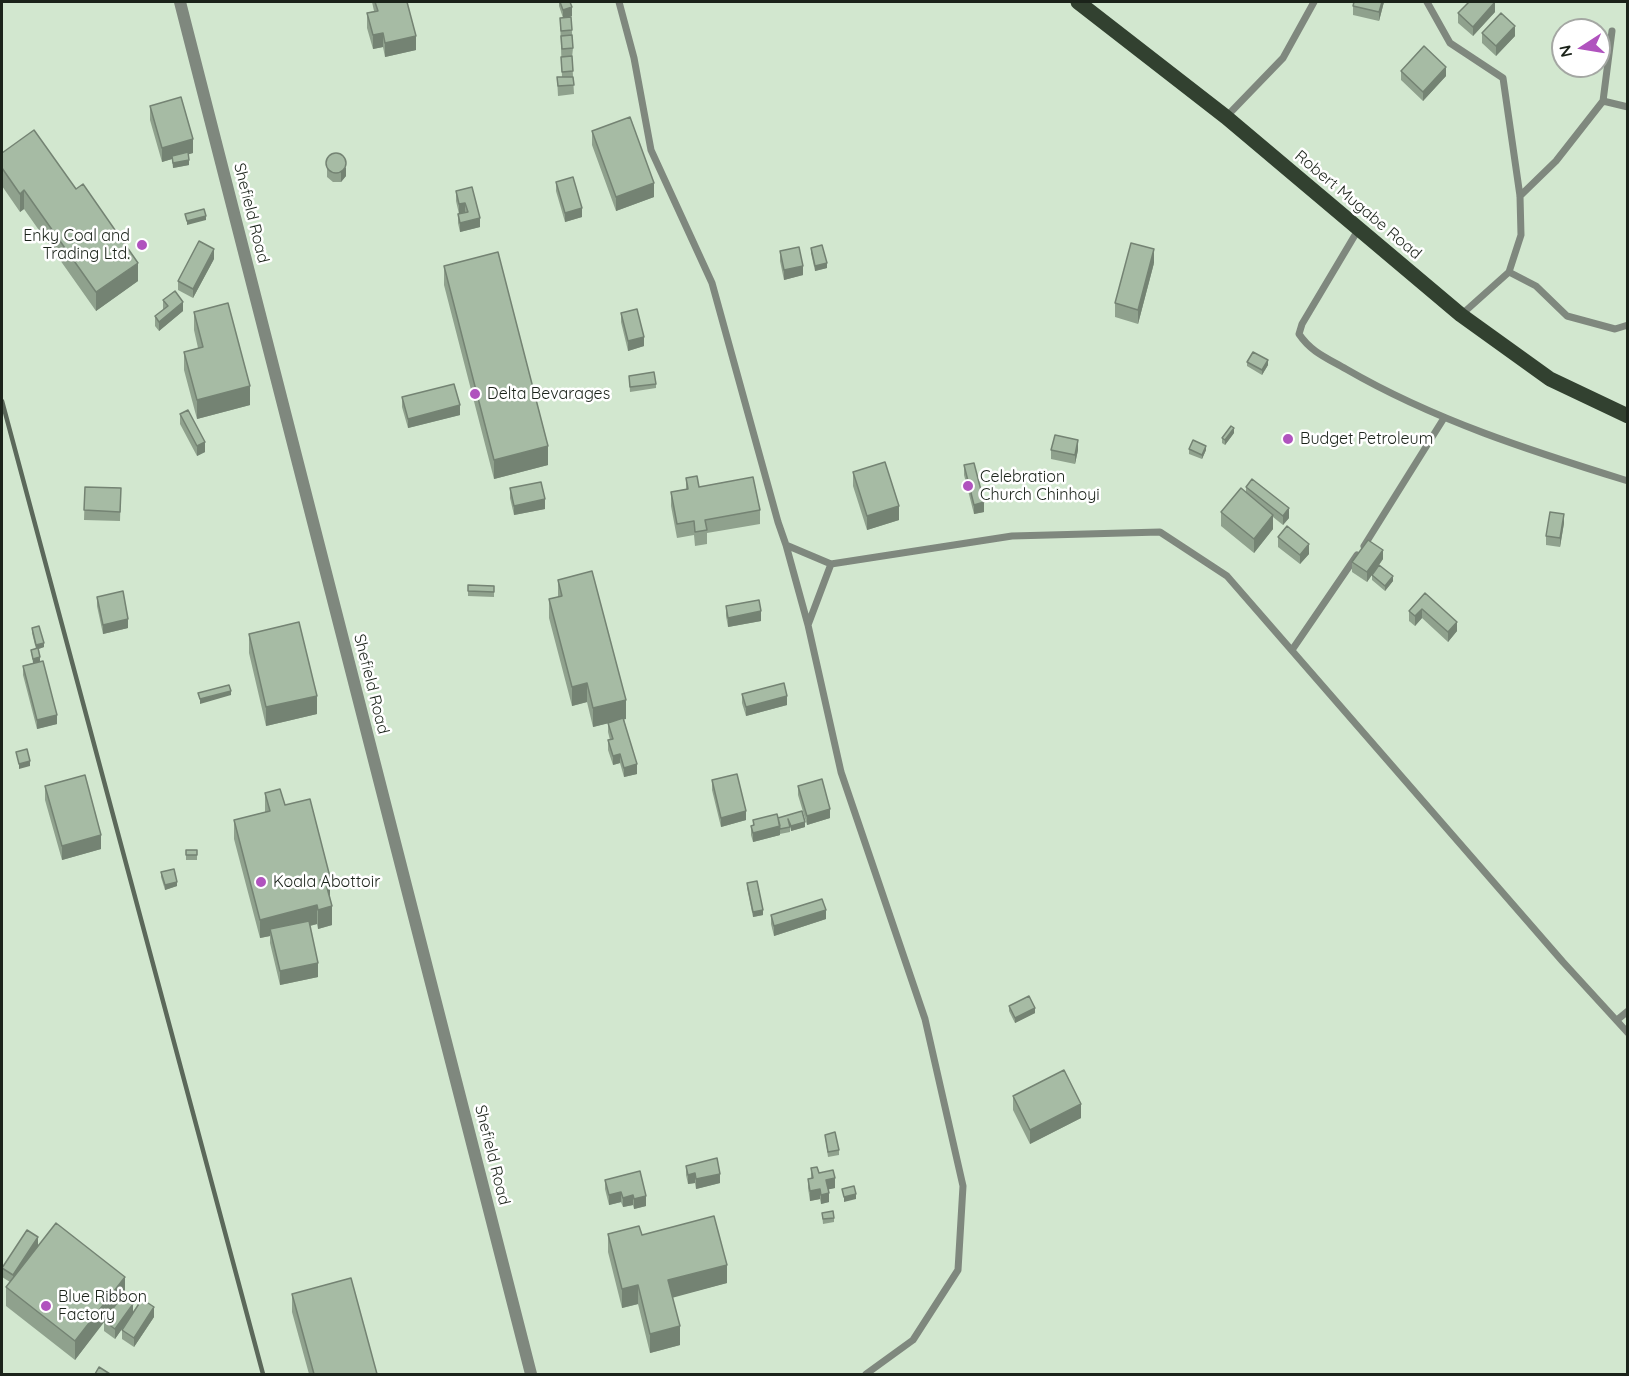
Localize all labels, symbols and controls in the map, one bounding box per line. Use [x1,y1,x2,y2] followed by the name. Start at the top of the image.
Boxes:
[1551,18,1611,78] north arrow
[1554,44,1576,59] text: N
[1291,146,1425,264] street label: Robert Mugabe Road
[229,161,273,265] street label: Shefield Road
[23,226,130,264] place label: Enky Coal and Trading Ltd.
[135,238,149,252] marker: Enky Coal and Trading Ltd.
[487,384,610,404] place label: Delta Bevarages
[468,387,482,401] marker: Delta Bevarages
[1300,429,1433,449] place label: Budget Petroleum
[1281,432,1295,446] marker: Budget Petroleum
[980,467,1100,505] place label: Celebration Church Chinhoyi
[961,479,975,493] marker: Celebration Church Chinhoyi
[349,632,393,736] street label: Shefield Road
[273,872,380,892] place label: Koala Abottoir
[254,875,268,889] marker: Koala Abottoir
[470,1103,514,1207] street label: Shefield Road
[58,1287,147,1325] place label: Blue Ribbon Factory
[39,1299,53,1313] marker: Blue Ribbon Factory

